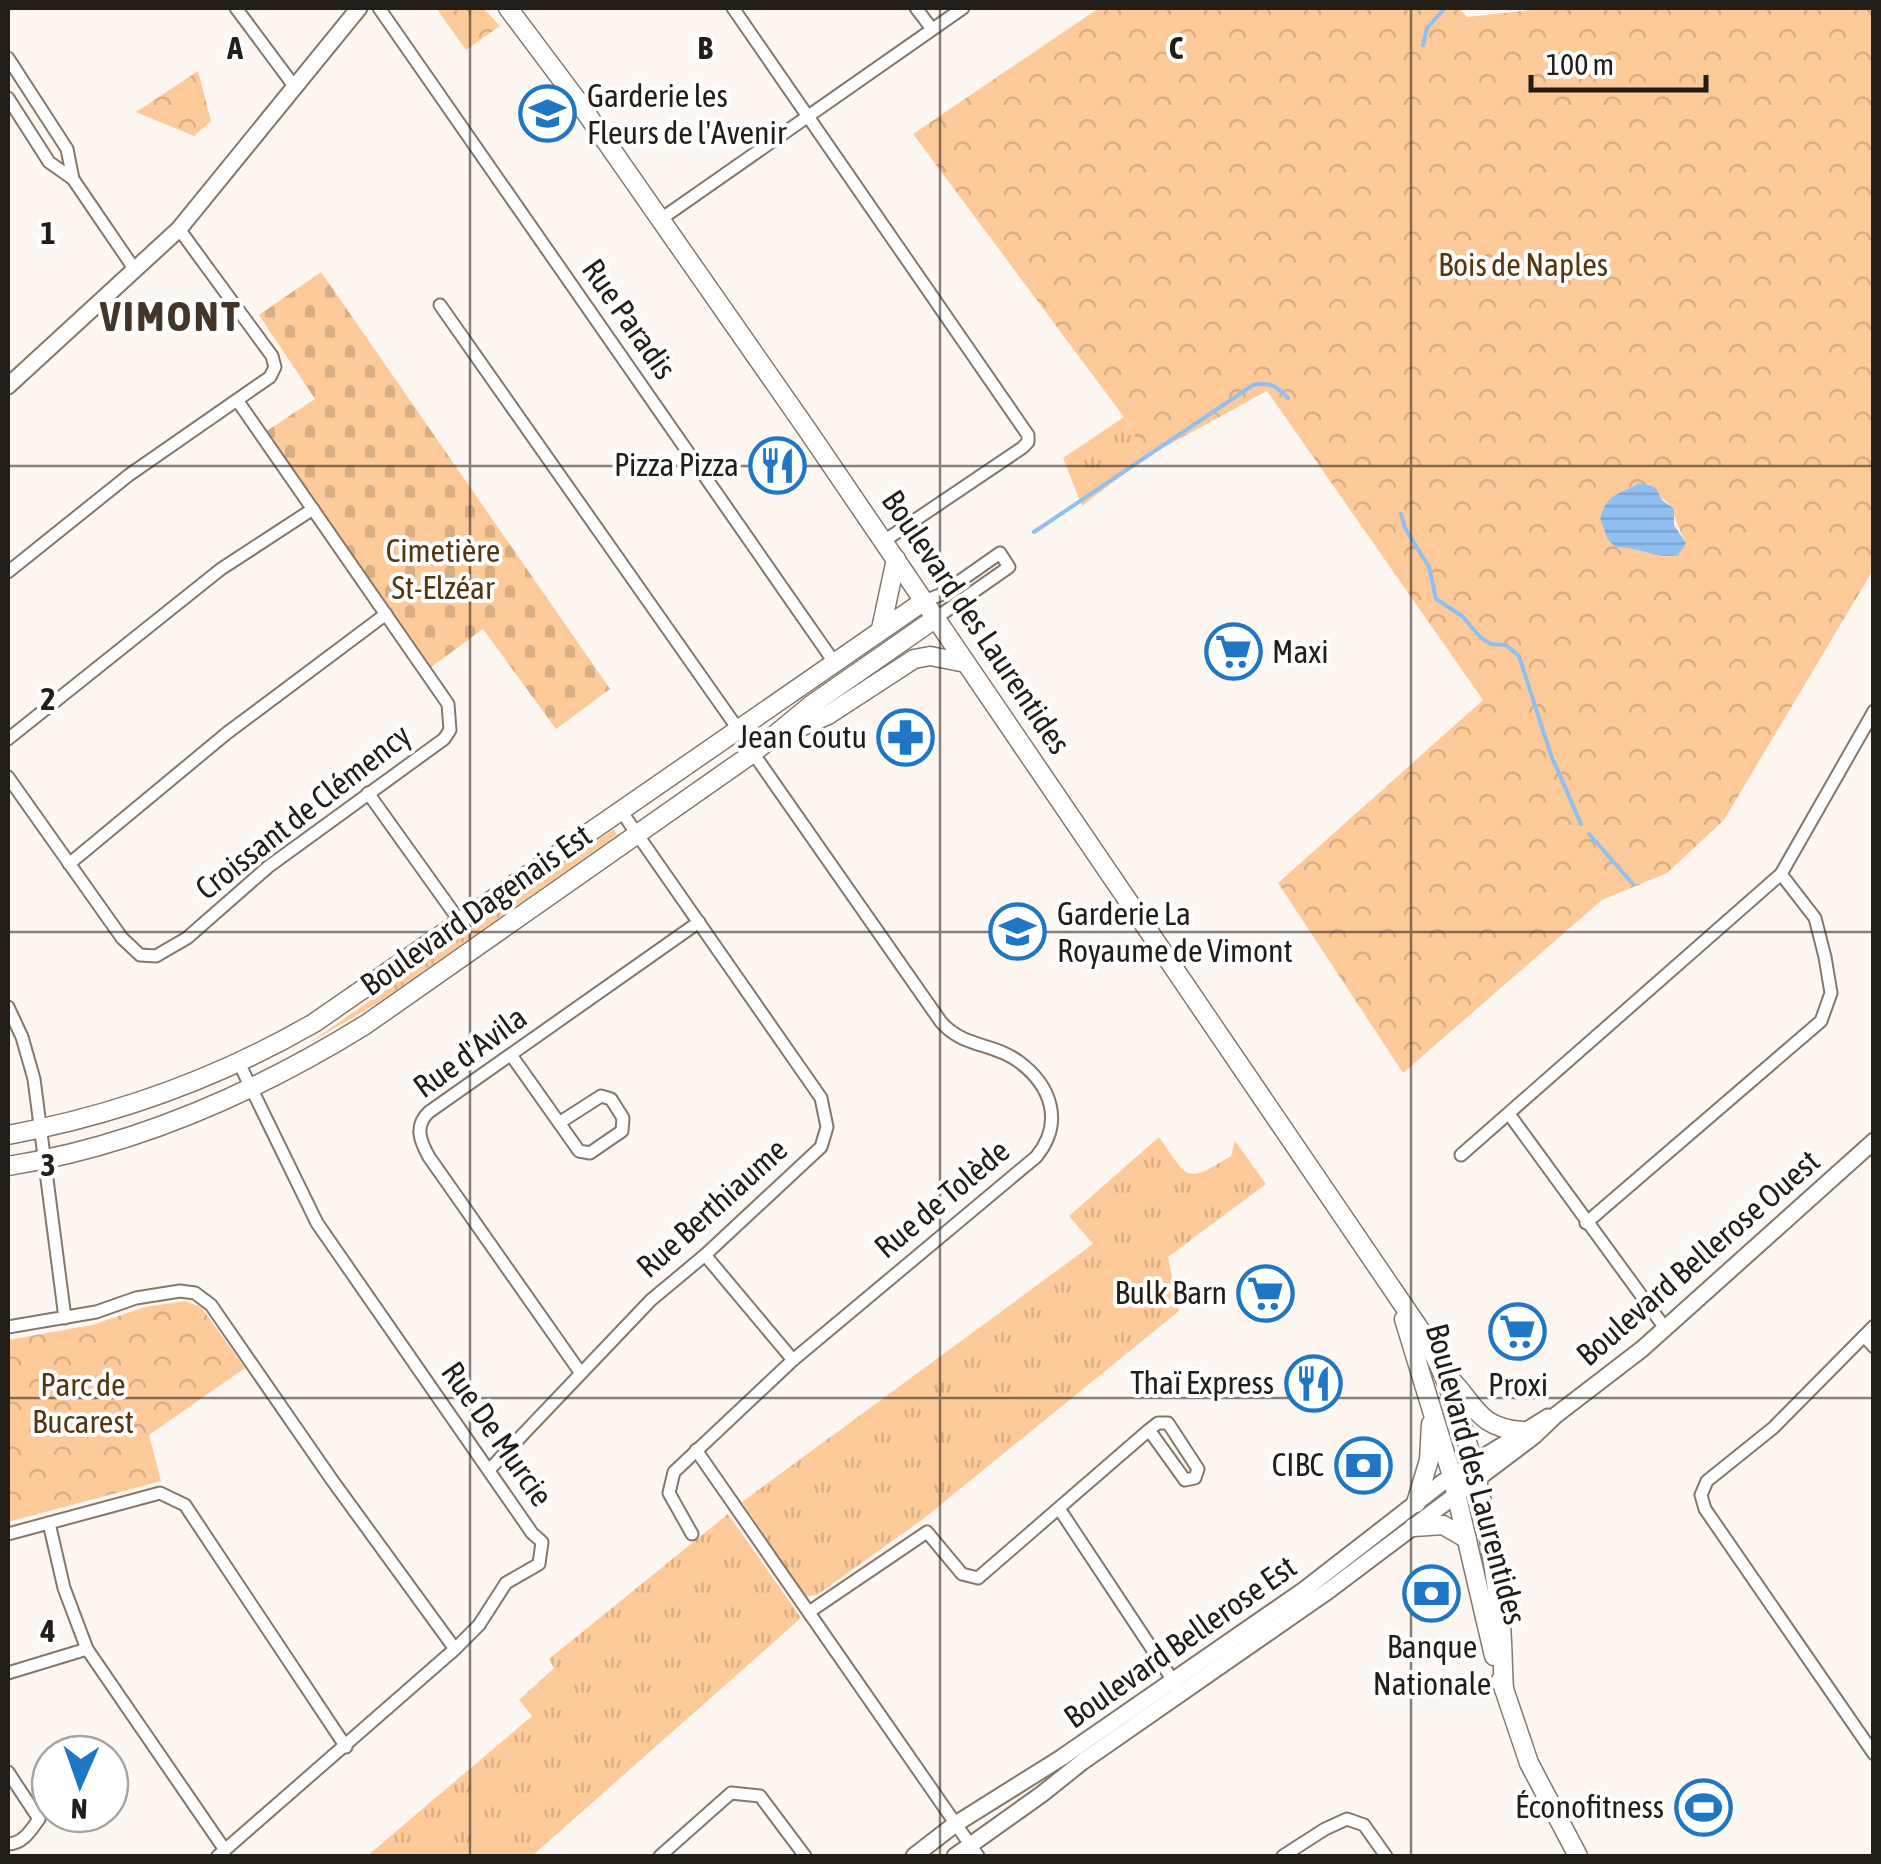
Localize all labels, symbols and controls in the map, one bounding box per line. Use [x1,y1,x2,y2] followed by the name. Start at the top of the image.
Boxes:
[226,29,243,66] text: A
[697,29,713,66] text: B
[1169,29,1184,66] text: C
[1531,30,1706,92] scale bar
[1546,47,1614,81] text: 100 m
[587,77,787,151] place label: Garderie les Fleurs de l'Avenir
[518,84,578,144] school or university icon: Garderie les Fleurs de l'Avenir
[40,214,56,251] text: 1
[1438,246,1608,283] park label: Bois de Naples
[575,252,684,386] street label: Rue Paradis
[99,292,242,340] district label: VIMONT
[748,435,808,495] restaurant icon: Pizza Pizza
[614,446,739,483] place label: Pizza Pizza
[874,483,1078,761] street label: Boulevard des Laurentides
[386,532,500,606] park label: Cimetière St-Elzéar
[1203,622,1263,682] supermarket icon: Maxi
[1272,633,1329,670] place label: Maxi
[40,680,56,717] text: 2
[876,707,936,767] pharmacy icon: Jean Coutu
[188,716,417,907] street label: Croissant de Clémency
[738,718,867,755] place label: Jean Coutu
[353,816,598,1003] street label: Boulevard Dagenais Est
[1057,895,1293,969] place label: Garderie La Royaume de Vimont
[988,902,1048,962] school or university icon: Garderie La Royaume de Vimont
[406,998,533,1105] street label: Rue d'Avila
[629,1131,794,1285] street label: Rue Berthiaume
[867,1132,1016,1265] street label: Rue de Tolède
[1569,1142,1827,1373] street label: Boulevard Bellerose Ouest
[40,1146,56,1183] text: 3
[1236,1263,1296,1323] supermarket icon: Bulk Barn
[1114,1274,1227,1311] place label: Bulk Barn
[1488,1301,1548,1361] supermarket icon: Proxi
[1419,1319,1534,1628] street label: Boulevard des Laurentides
[1283,1353,1343,1413] restaurant icon: Thaï Express
[434,1355,561,1513] street label: Rue De Murcie
[1130,1364,1274,1401] place label: Thaï Express
[32,1366,134,1440] park label: Parc de Bucarest
[1488,1366,1548,1403] place label: Proxi
[1333,1435,1393,1495] bank icon: CIBC
[1272,1446,1324,1483] place label: CIBC
[1057,1548,1303,1735] street label: Boulevard Bellerose Est
[1402,1563,1462,1623] bank icon: Banque Nationale
[39,1612,56,1649] text: 4
[1373,1628,1491,1702] place label: Banque Nationale
[30,1734,130,1834] north arrow
[1673,1777,1733,1837] sports icon: Éconofitness
[1515,1788,1664,1825] place label: Éconofitness
[70,1793,88,1825] text: N

